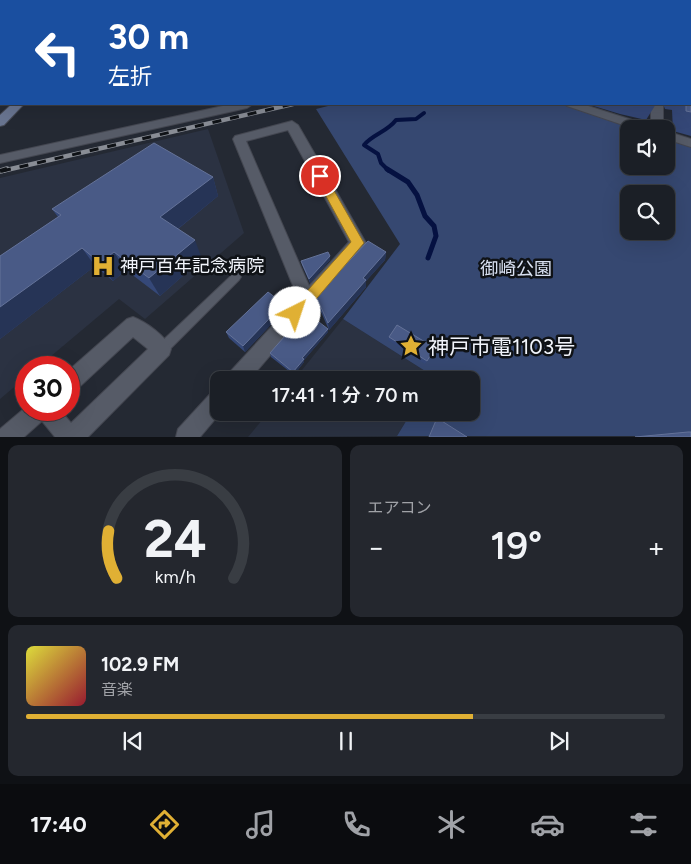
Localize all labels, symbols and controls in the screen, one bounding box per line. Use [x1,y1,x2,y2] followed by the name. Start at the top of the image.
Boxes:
[108,16,189,58] text: 30 m
[25,20,90,85] icon: left
[108,63,152,90] text: 左折
[620,120,675,240] map controls
[620,120,675,175] button: sound
[299,155,341,197] pin
[306,162,334,190] icon: arrive
[620,185,675,240] button: search
[90,253,116,279] hospital icon: 神戸百年記念病院
[120,255,264,277] place label: 神戸百年記念病院
[480,258,552,280] park label: 御崎公園
[268,286,320,338] position arrow
[398,333,424,359] place icon: 神戸市電1103号
[428,334,575,359] place label: 神戸市電1103号
[15,356,80,421] speed limit sign: 30
[272,384,418,407] text: 17:41 · 1 分 · 70 m
[368,498,432,517] text: エアコン
[143,508,206,570] text: 24
[490,523,542,569] text: 19°
[368,530,385,564] text: −
[648,530,665,564] text: +
[154,566,195,587] text: km/h
[101,653,179,676] text: 102.9 FM
[101,680,133,699] text: 音楽
[119,727,147,755] icon: previous
[332,727,360,755] icon: pause
[545,727,573,755] icon: next
[147,807,182,842] icon: directions
[243,807,278,842] icon: music
[339,807,374,842] icon: phone
[434,807,469,842] icon: climate
[530,807,565,842] icon: car
[626,807,661,842] icon: filters
[30,811,87,838] text: 17:40

